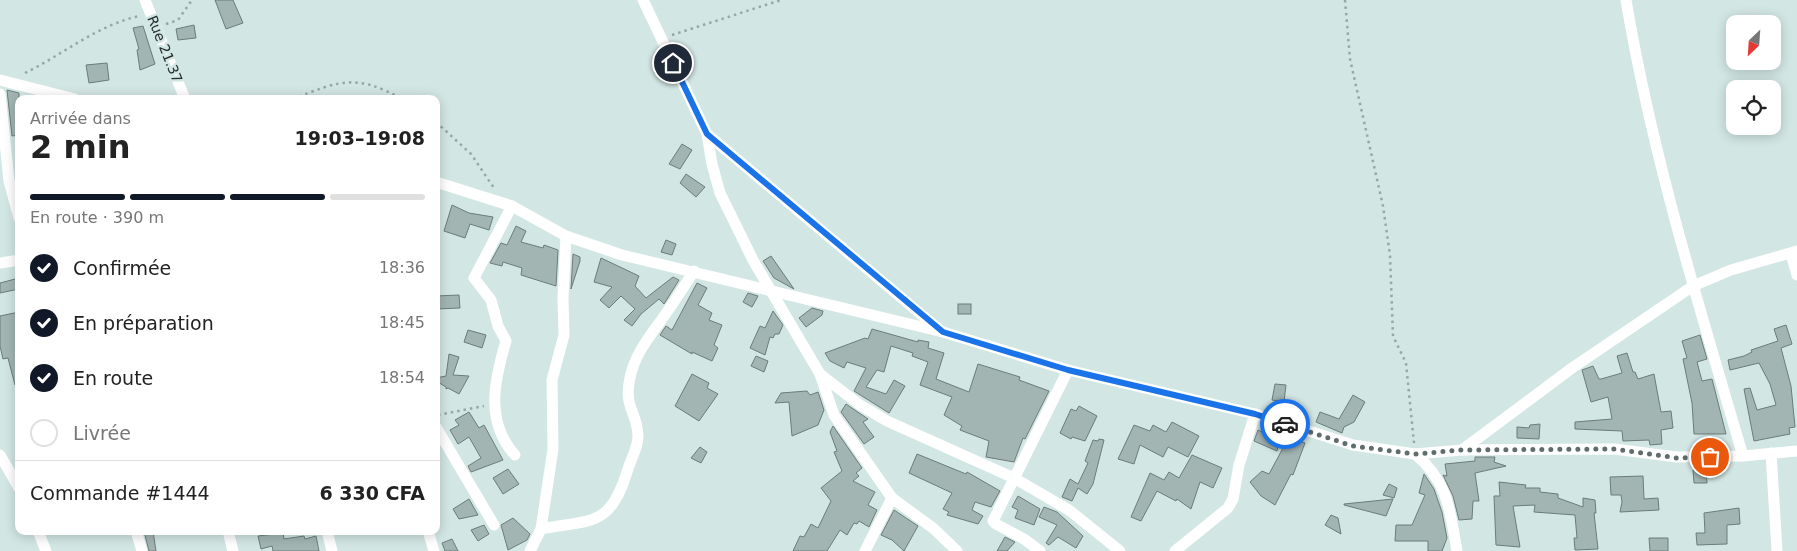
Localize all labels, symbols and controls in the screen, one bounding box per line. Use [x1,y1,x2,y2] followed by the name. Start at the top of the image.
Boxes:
[144,13,186,85] street label: Rue 21.37
[1726,15,1781,70] north arrow
[1726,15,1781,135] map controls
[652,42,694,84] pin
[659,49,687,77] icon: home
[1726,80,1781,135] button: locate
[30,109,131,128] text: Arrivée dans
[295,127,425,149] text: 19:03–19:08
[30,128,131,166] text: 2 min
[30,208,164,227] text: En route · 390 m
[30,254,58,282] icon: check
[73,257,171,279] text: Confirmée
[379,258,425,277] text: 18:36
[30,309,58,337] icon: check
[73,312,214,334] text: En préparation
[379,313,425,332] text: 18:45
[30,364,58,392] icon: check
[73,367,153,389] text: En route
[379,368,425,387] text: 18:54
[1260,399,1310,449] courier
[1271,410,1299,438] icon: car
[73,422,131,444] text: Livrée
[1689,436,1731,478] pin
[1696,443,1724,471] icon: bag
[30,482,210,504] text: Commande #1444
[319,482,425,504] text: 6 330 CFA

